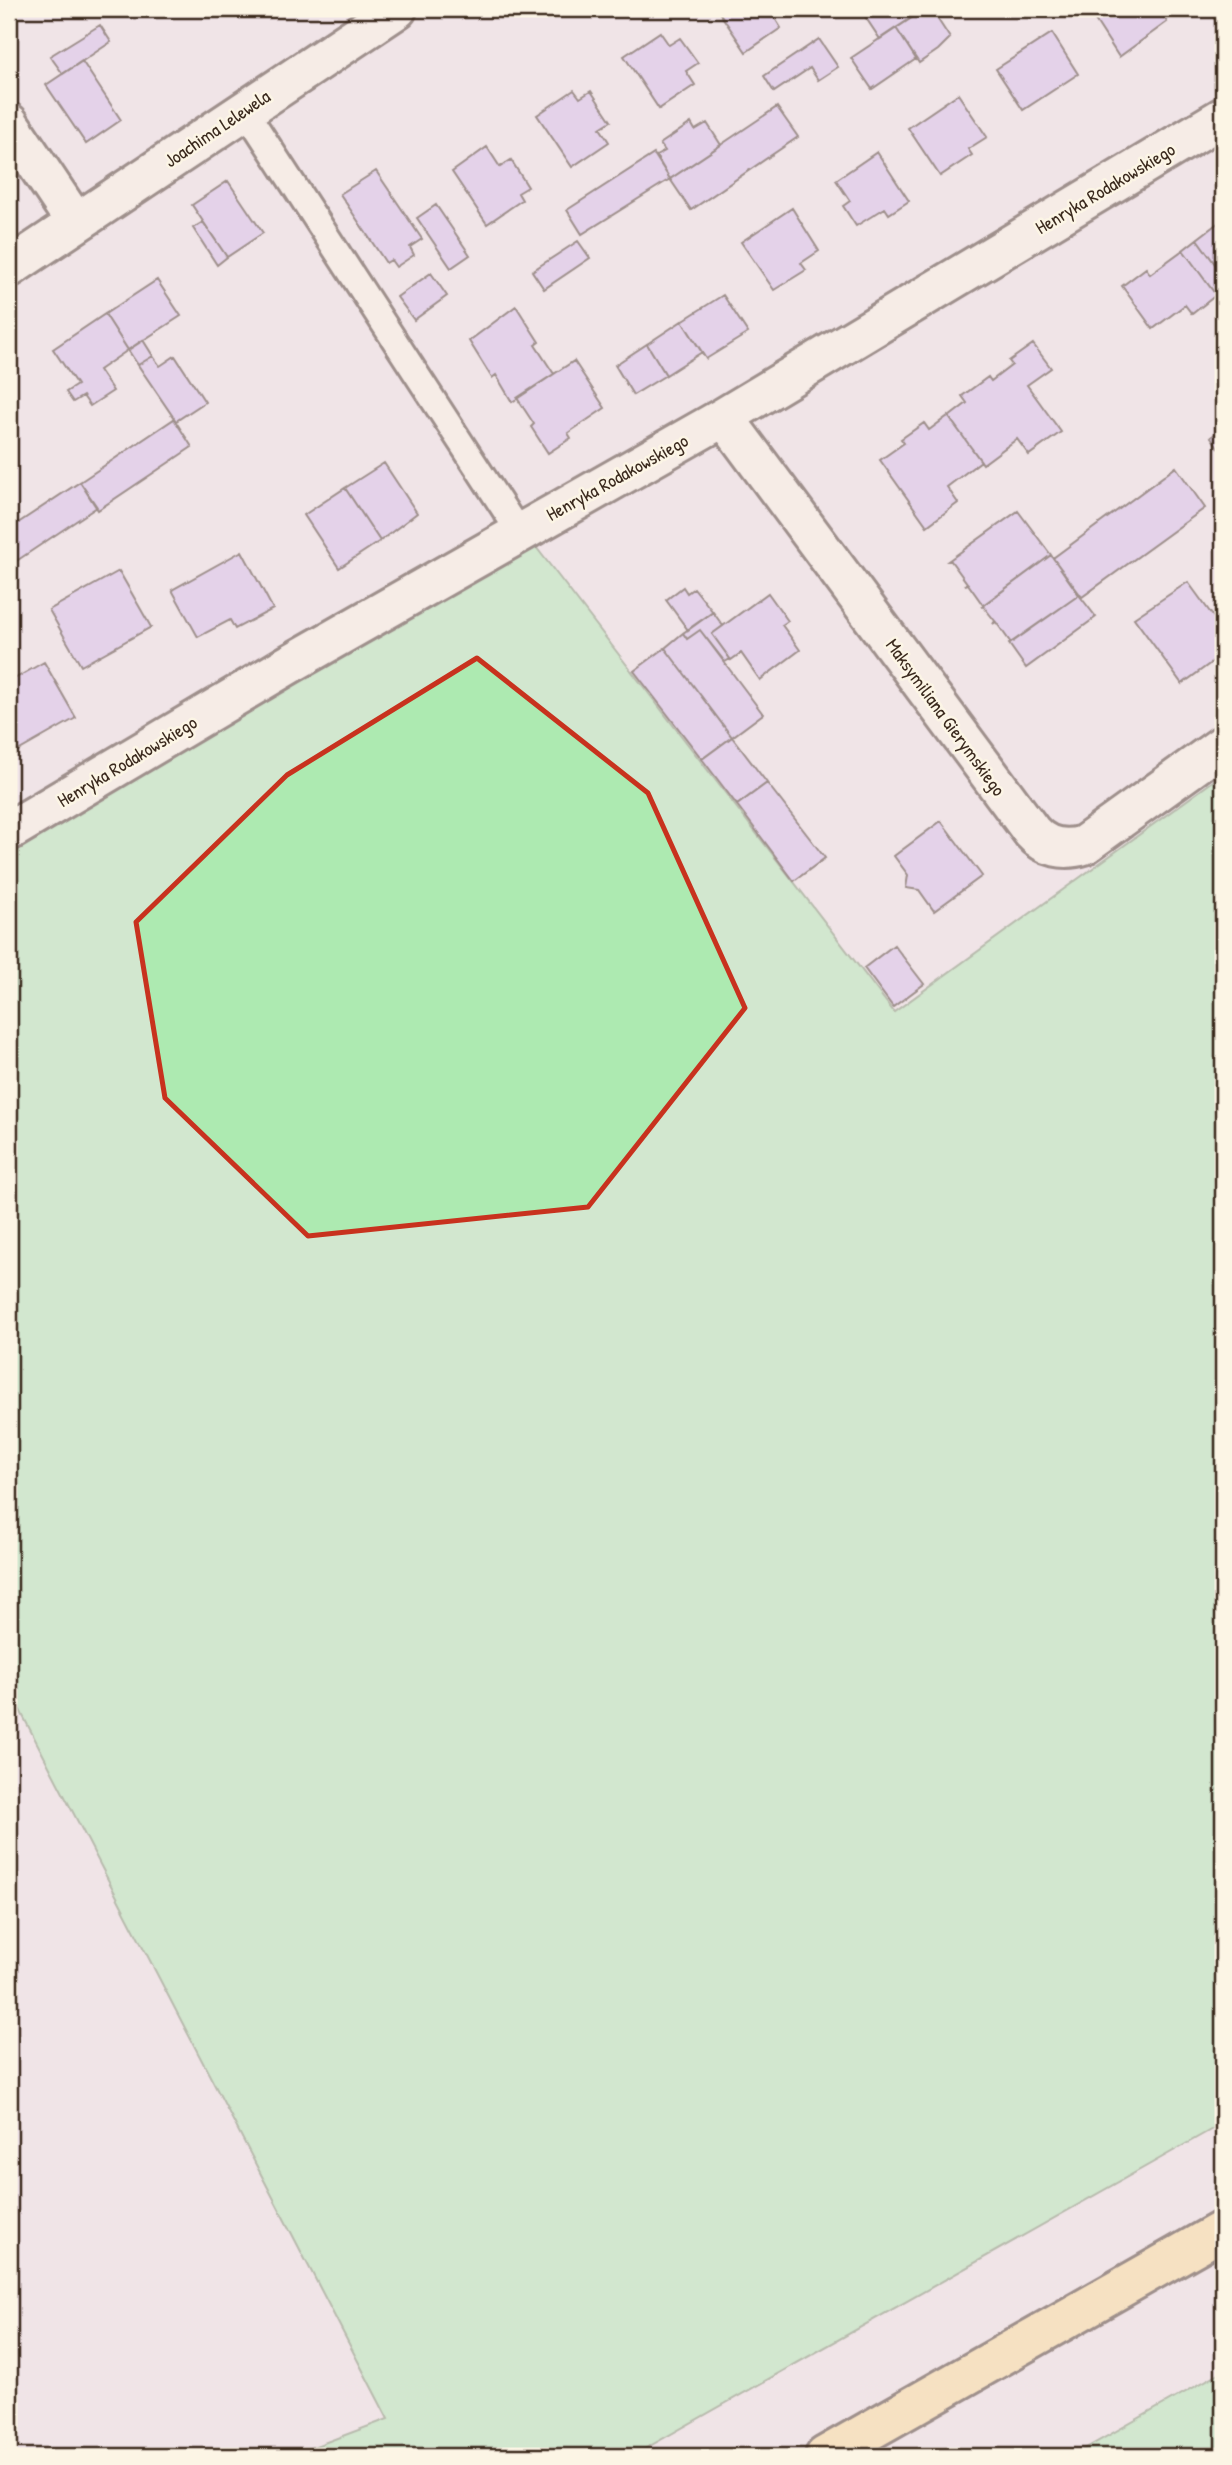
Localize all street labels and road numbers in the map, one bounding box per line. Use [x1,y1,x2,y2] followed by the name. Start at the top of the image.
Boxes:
[159,83,276,173] street label: Joachima Lelewela
[1030,136,1180,240] street label: Henryka Rodakowskiego
[541,427,693,527] street label: Henryka Rodakowskiego
[880,633,1012,801] street label: Maksymiliana Gierymskiego
[52,709,202,813] street label: Henryka Rodakowskiego

